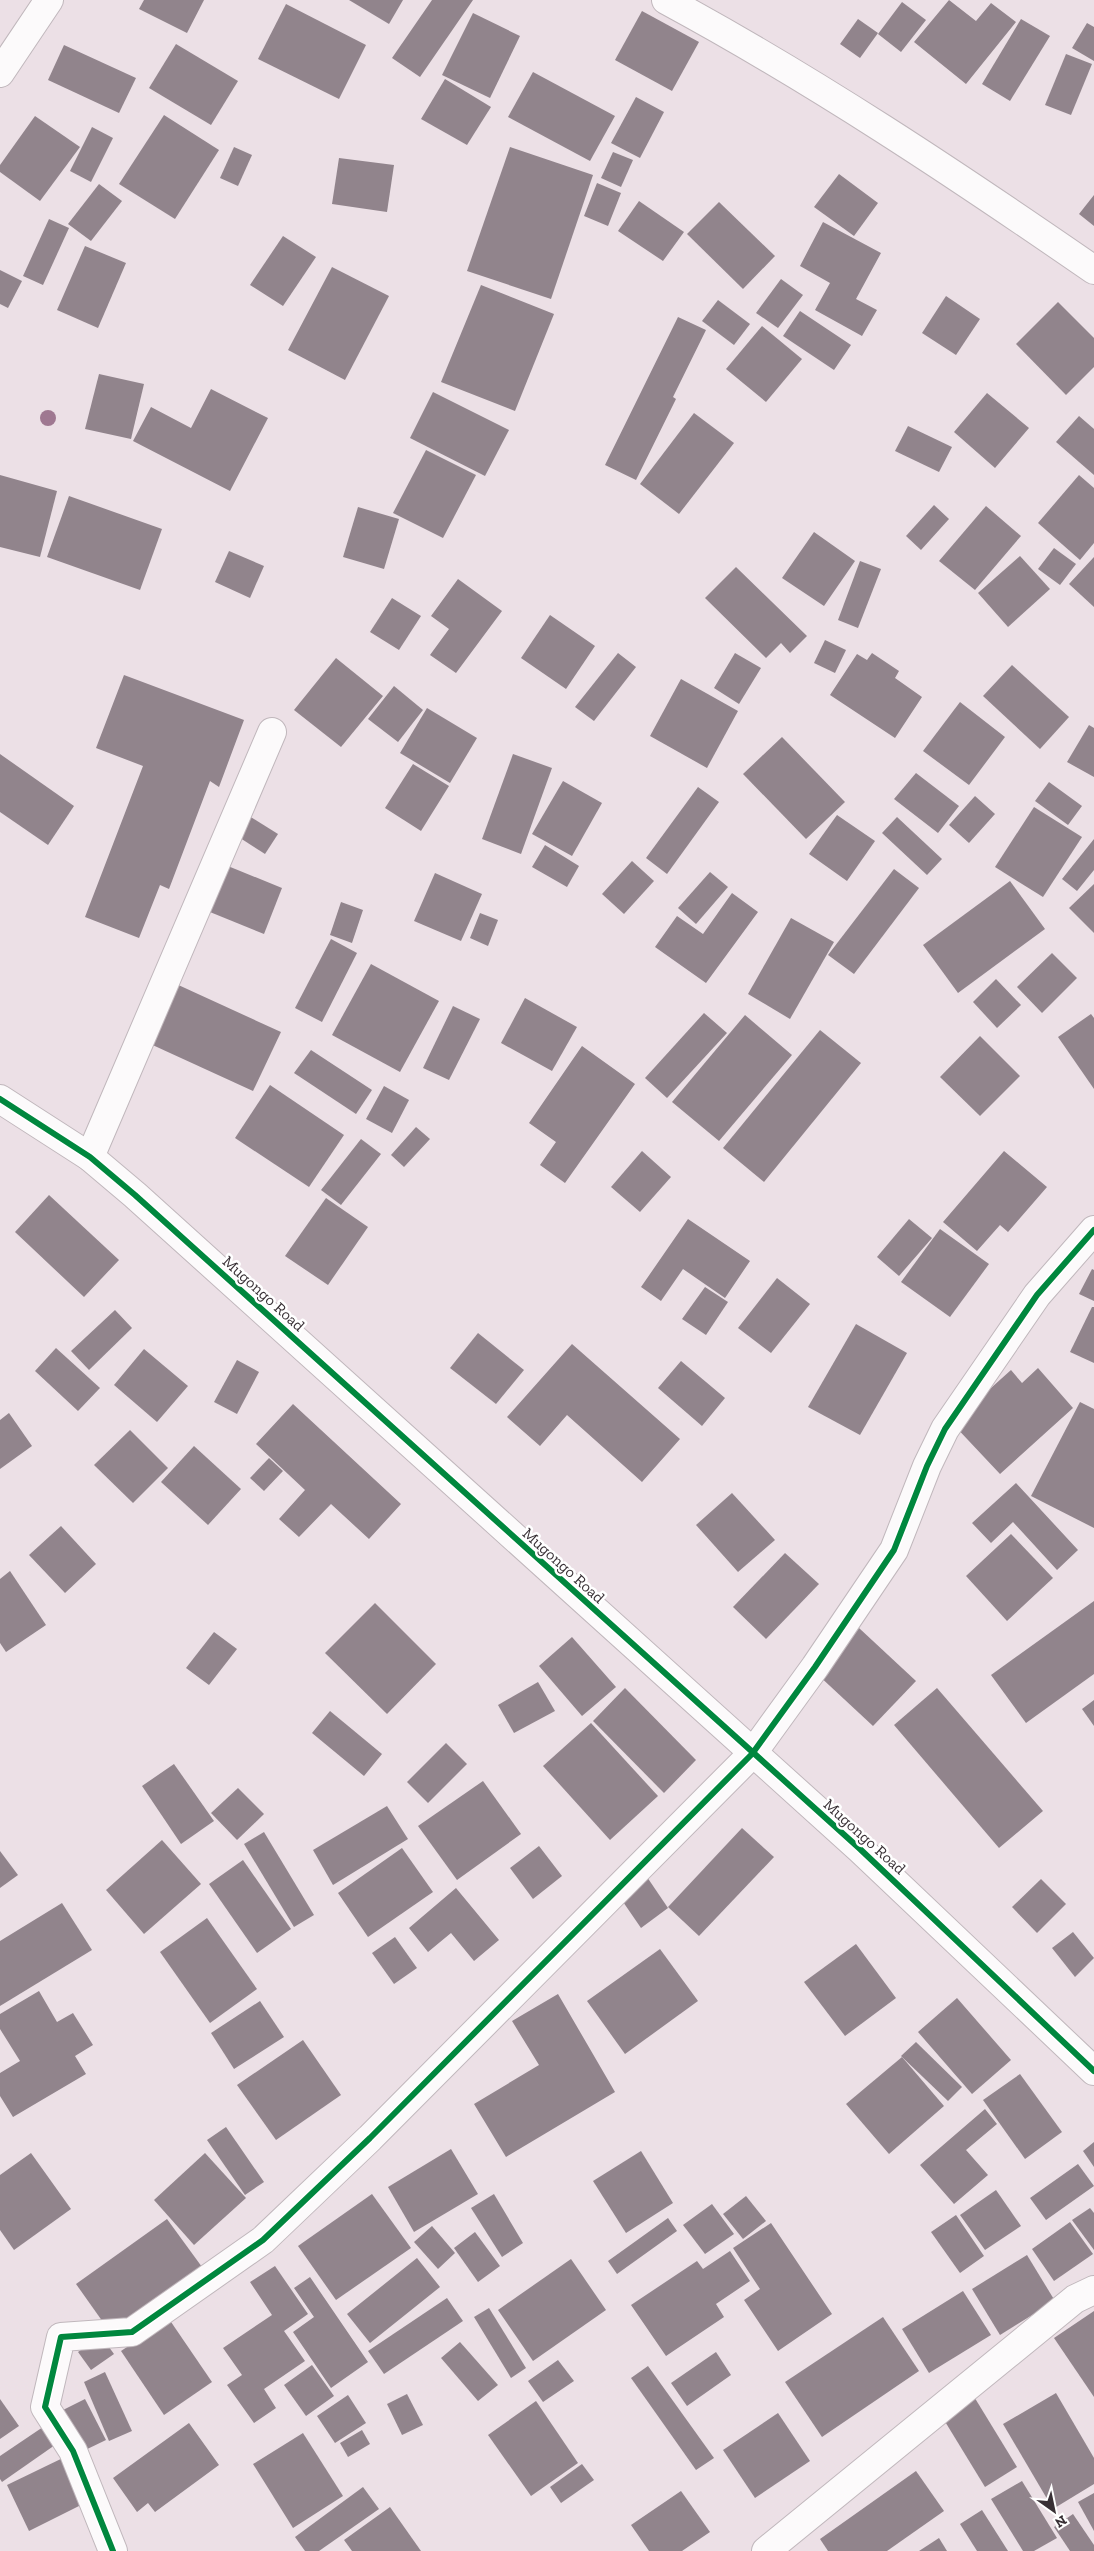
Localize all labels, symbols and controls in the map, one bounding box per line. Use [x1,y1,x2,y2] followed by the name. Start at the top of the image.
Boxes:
[219,1252,309,1335] street label: Mugongo Road
[519,1524,609,1607] street label: Mugongo Road
[820,1795,910,1878] street label: Mugongo Road
[1029,2486,1079,2536] north arrow
[1051,2511,1070,2532] text: N

